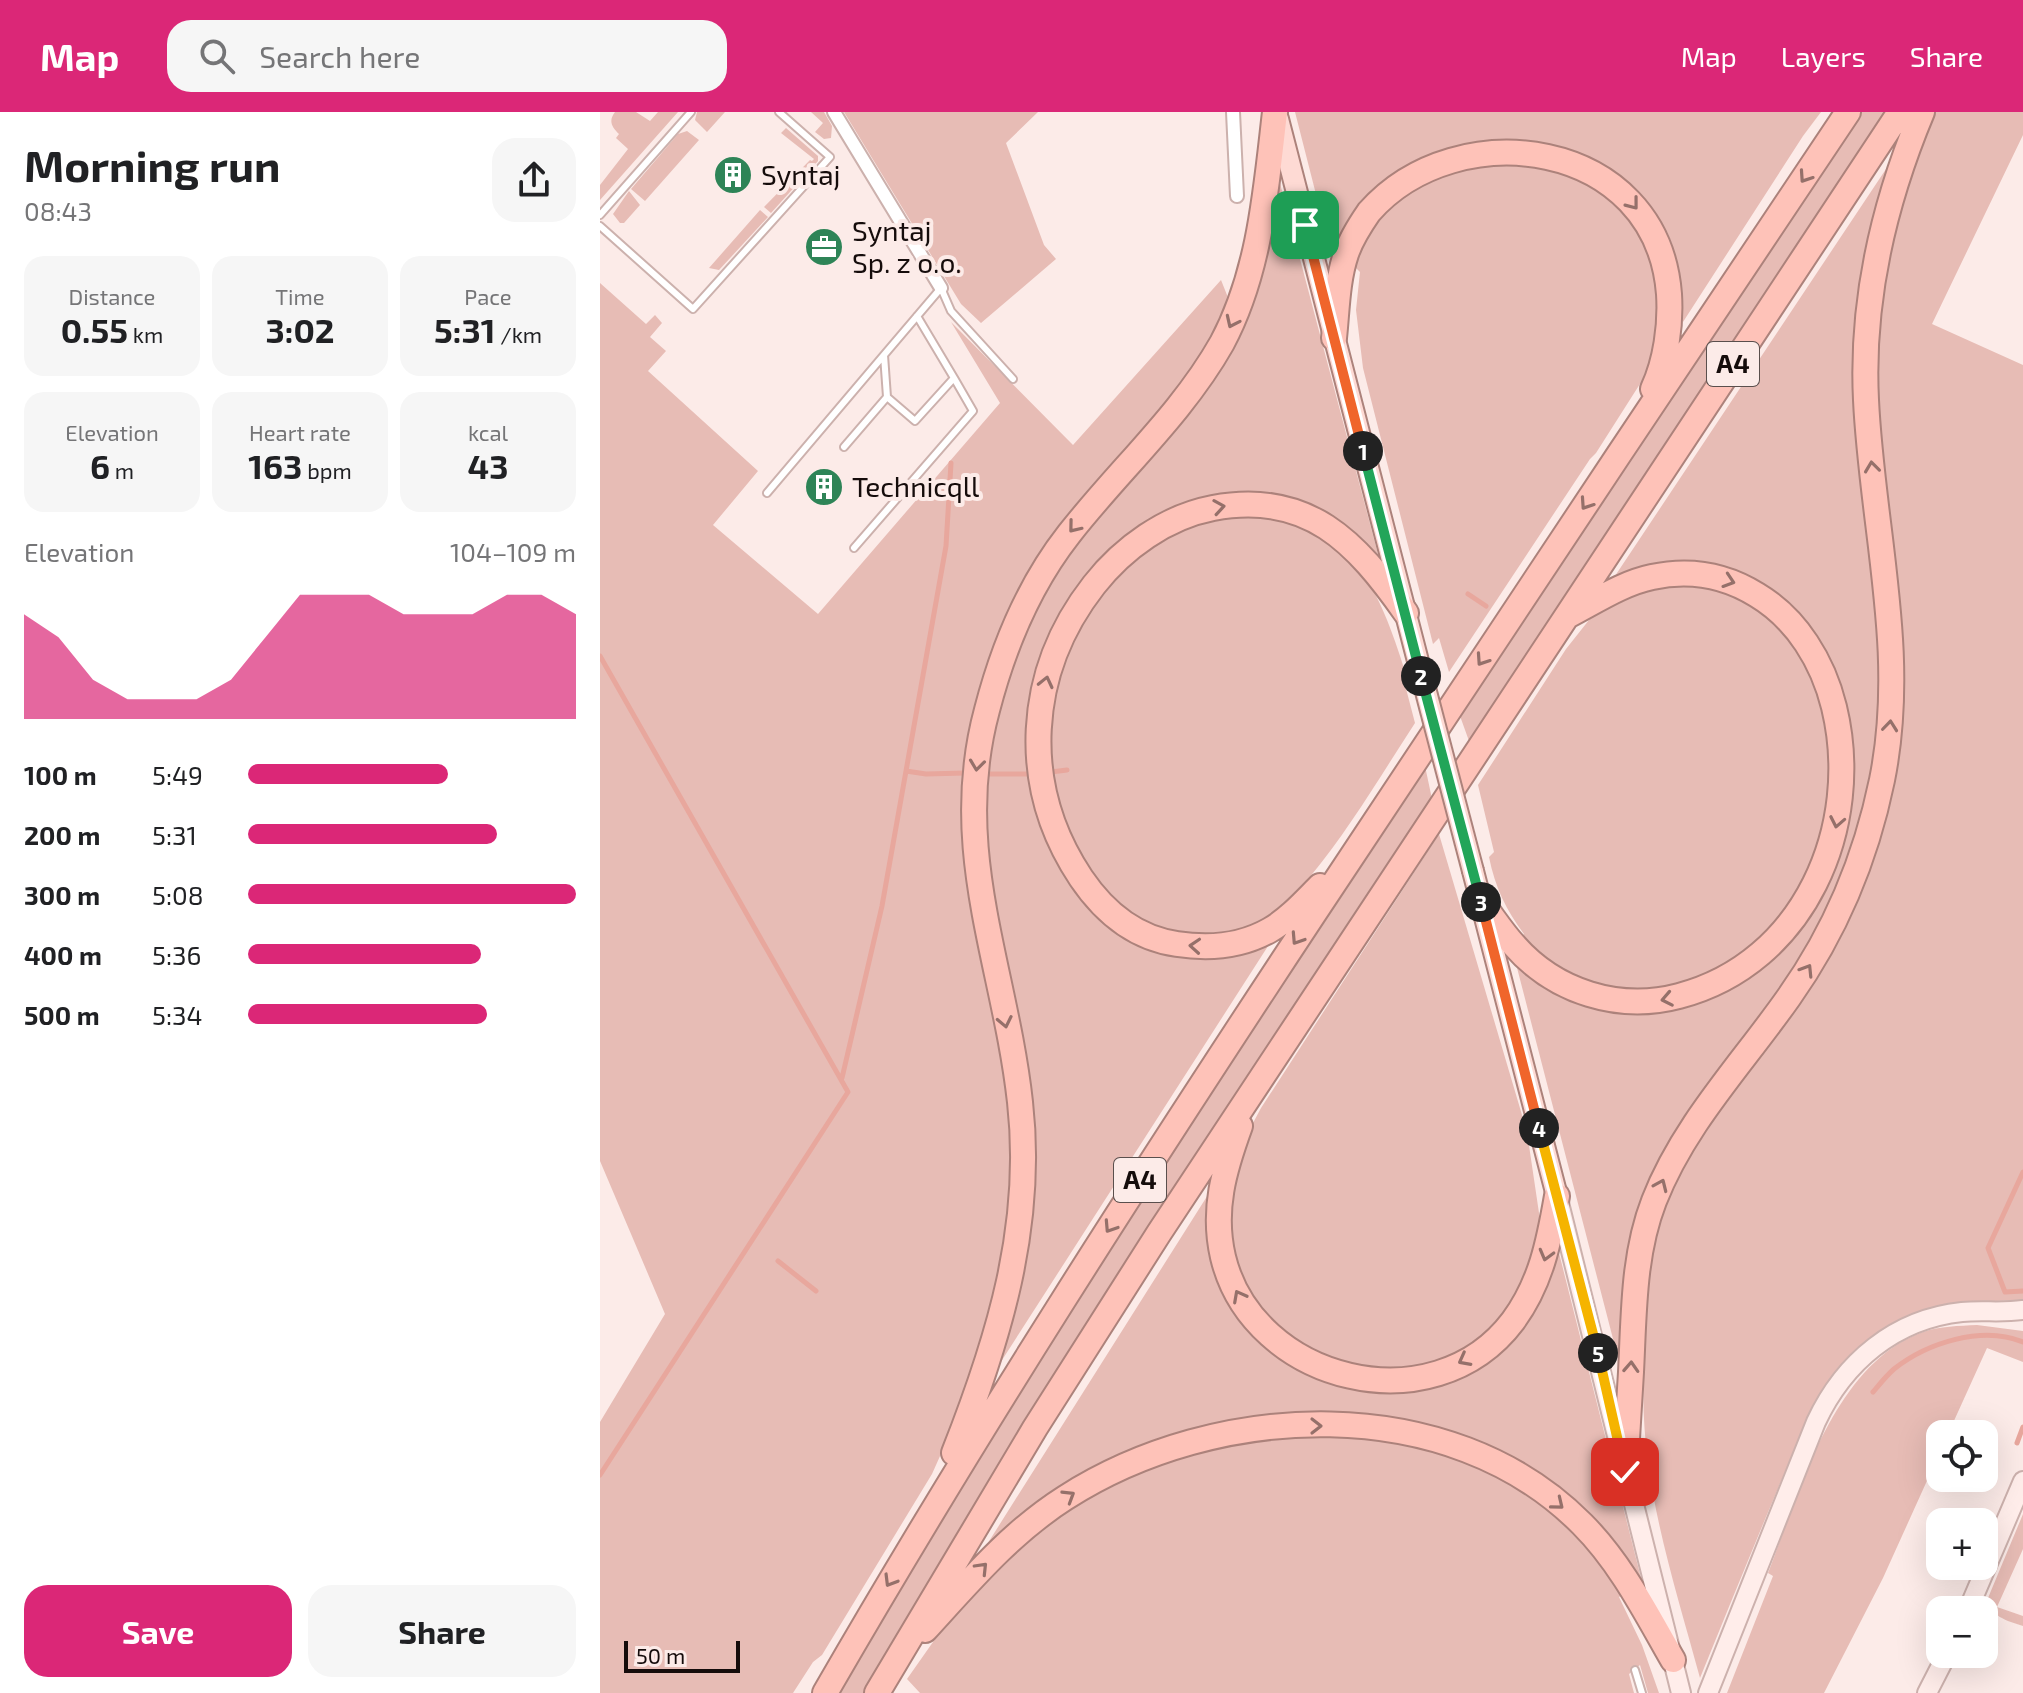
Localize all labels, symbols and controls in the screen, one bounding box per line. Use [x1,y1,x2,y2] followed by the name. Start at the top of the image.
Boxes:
[167,20,727,92] search box
[40,33,119,79] text: Map
[195,34,239,78] icon: search
[259,38,420,74] text: Search here
[1681,39,1737,73] text: Map
[1781,39,1866,73] text: Layers
[1910,39,1983,73] text: Share
[24,138,280,191] text: Morning run
[492,138,576,222] button: share
[712,154,754,196] building icon: Syntaj
[761,157,841,191] place label: Syntaj
[1800,168,1815,182] one-way arrow
[1271,191,1339,259] pin
[24,195,92,226] text: 08:43
[1624,195,1638,210] one-way arrow
[1283,203,1327,247] icon: arrive
[852,213,962,279] place label: Syntaj Sp. z o.o.
[803,226,845,268] office icon: Syntaj Sp. z o.o.
[69,283,155,309] text: Distance
[275,283,325,309] text: Time
[464,283,512,309] text: Pace
[61,309,128,350] text: 0.55
[265,309,335,350] text: 3:02
[434,309,495,350] text: 5:31
[1226,314,1242,328] one-way arrow
[128,321,163,347] text: km
[495,321,542,347] text: /km
[1707,342,1759,386] road number: A4
[65,419,159,445] text: Elevation
[249,419,351,445] text: Heart rate
[468,419,508,445] text: kcal
[1343,431,1383,471] pin: 1
[1358,438,1368,464] text: 1
[90,445,110,486] text: 6
[248,445,302,486] text: 163
[468,445,508,486] text: 43
[110,457,134,483] text: m
[302,457,352,483] text: bpm
[1864,460,1881,473] one-way arrow
[803,466,845,508] building icon: Technicqll
[852,469,980,503] place label: Technicqll
[1580,495,1595,509] one-way arrow
[1212,499,1226,516] one-way arrow
[1069,518,1084,533] one-way arrow
[24,536,134,567] text: Elevation
[450,536,576,567] text: 104–109 m
[1721,572,1735,588] one-way arrow
[1476,651,1491,666] one-way arrow
[1401,656,1441,696] pin: 2
[1415,663,1427,689] text: 2
[1037,676,1054,689] one-way arrow
[1881,719,1898,732] one-way arrow
[24,759,97,790] text: 100 m
[152,759,203,790] text: 5:49
[968,759,985,772] one-way arrow
[1830,816,1847,829] one-way arrow
[24,819,100,850] text: 200 m
[152,819,197,850] text: 5:31
[24,879,100,910] text: 300 m
[152,879,204,910] text: 5:08
[1461,882,1501,922] pin: 3
[1475,889,1487,915] text: 3
[1292,930,1307,944] one-way arrow
[1188,938,1201,955] one-way arrow
[24,939,102,970] text: 400 m
[152,939,201,970] text: 5:36
[1797,964,1813,979] one-way arrow
[1660,989,1674,1006] one-way arrow
[24,999,100,1030] text: 500 m
[152,999,203,1030] text: 5:34
[996,1015,1013,1028] one-way arrow
[1519,1108,1559,1148] pin: 4
[1532,1115,1546,1141] text: 4
[1114,1158,1166,1202] road number: A4
[1652,1178,1668,1193] one-way arrow
[1104,1218,1119,1233] one-way arrow
[1538,1247,1555,1261] one-way arrow
[1233,1290,1249,1305] one-way arrow
[1578,1333,1618,1373] pin: 5
[1592,1340,1604,1366] text: 5
[1458,1351,1473,1366] one-way arrow
[1622,1360,1639,1373] one-way arrow
[1310,1417,1323,1435] one-way arrow
[1926,1420,1998,1668] map controls
[1926,1420,1998,1492] button: locate
[1591,1438,1659,1506] pin
[1603,1450,1647,1494] icon: check
[1061,1490,1075,1505] one-way arrow
[1549,1494,1564,1508] one-way arrow
[1926,1508,1998,1580] button: +
[972,1563,986,1578] one-way arrow
[884,1572,900,1587] one-way arrow
[24,1585,292,1677] button: Save
[308,1585,576,1677] button: Share
[1926,1596,1998,1668] button: −
[624,1637,740,1673] scale bar
[636,1642,685,1668] text: 50 m

